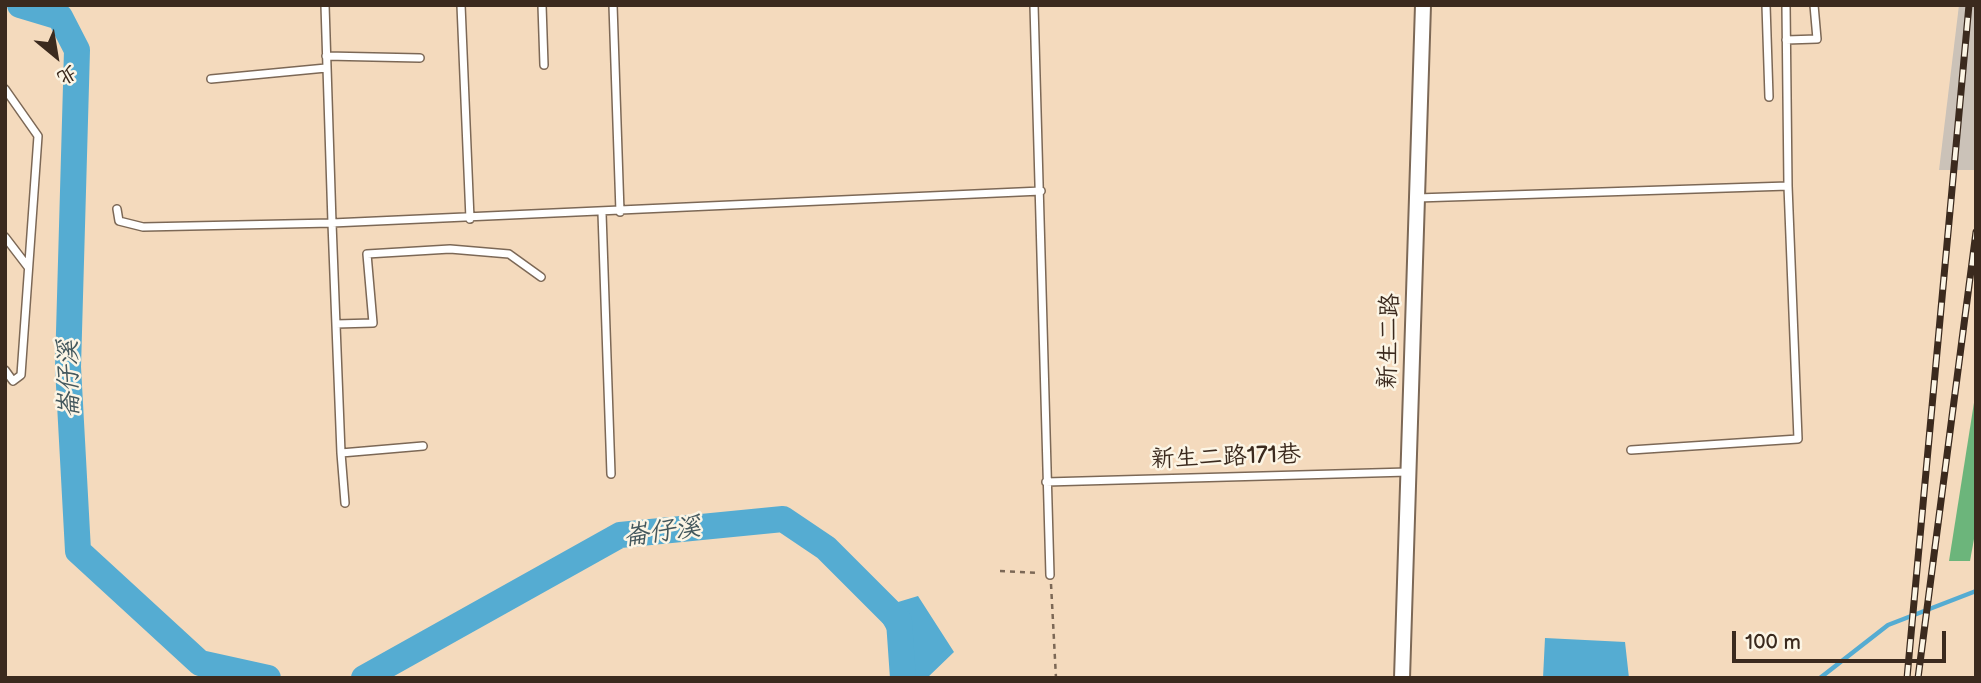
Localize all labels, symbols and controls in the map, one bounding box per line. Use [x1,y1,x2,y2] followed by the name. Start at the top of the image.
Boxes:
[21,21,91,91] north arrow
[53,60,81,89] text: 北
[1374,293,1406,389] street label: 新生二路
[54,340,86,418] water label: 崙仔溪
[1150,441,1302,475] street label: 新生二路171巷
[621,512,703,554] water label: 崙仔溪
[1736,616,1950,660] scale bar
[1745,630,1801,655] text: 100 m

